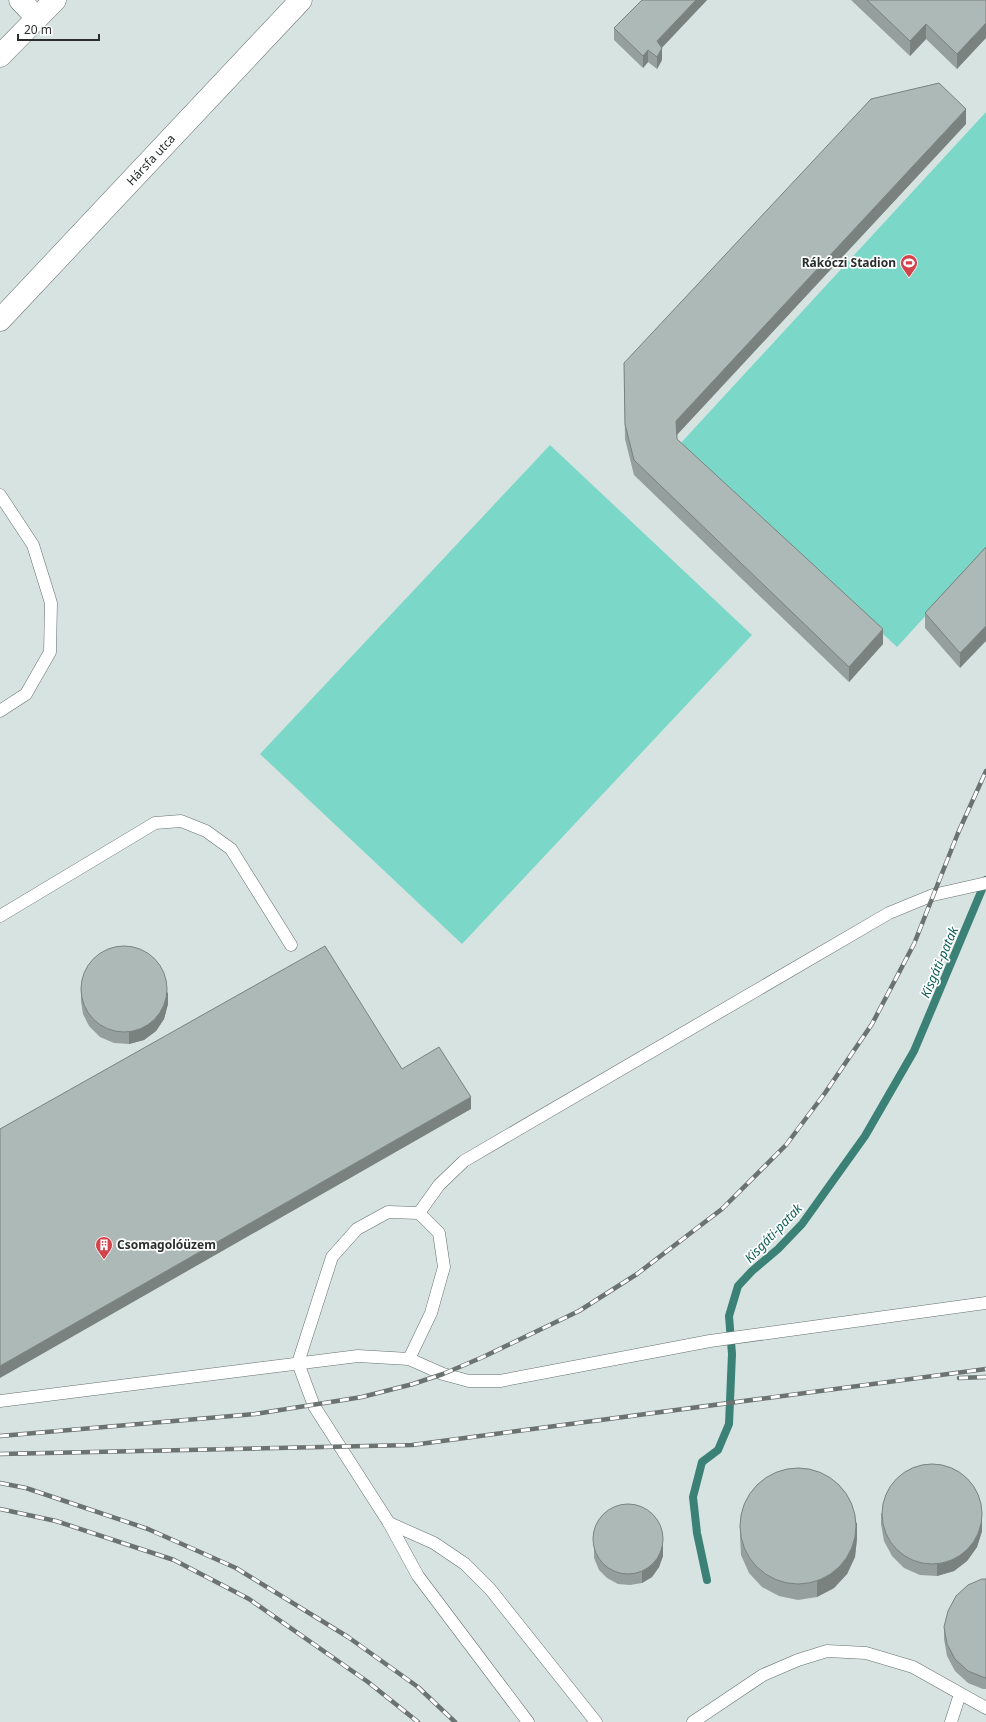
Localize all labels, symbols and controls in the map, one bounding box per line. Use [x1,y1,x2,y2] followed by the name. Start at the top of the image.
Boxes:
[18,16,99,42] scale bar
[24,21,52,38] text: 20 m
[122,130,179,189] street label: Hársfa utca
[899,253,919,278] sports icon: Rákóczi Stadion
[802,254,896,271] place label: Rákóczi Stadion
[916,923,962,1000] water label: Kisgáti-patak
[740,1199,806,1267] water label: Kisgáti-patak
[94,1235,114,1260] building icon: Csomagolóüzem
[117,1236,216,1253] place label: Csomagolóüzem

